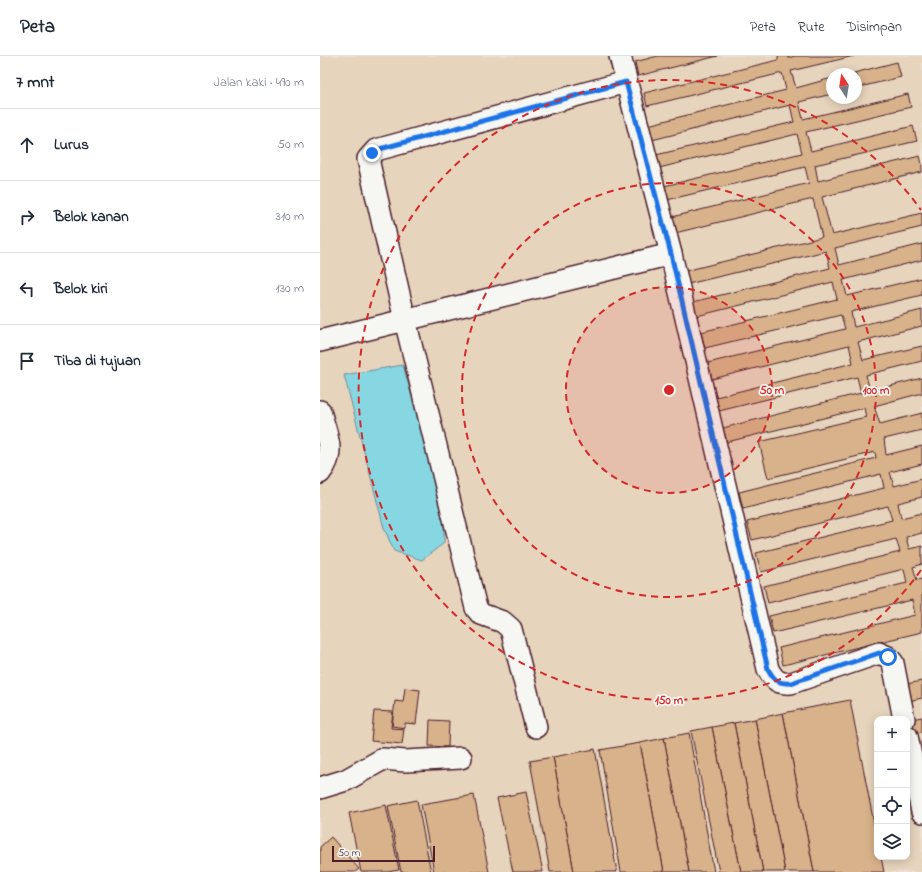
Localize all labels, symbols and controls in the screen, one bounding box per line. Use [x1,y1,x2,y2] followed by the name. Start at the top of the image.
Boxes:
[20,14,55,41] text: Peta
[750,17,776,38] text: Peta
[798,17,825,38] text: Rute
[847,17,902,38] text: Disimpan
[826,68,862,104] north arrow
[16,70,55,95] text: 7 mnt
[214,73,304,92] text: Jalan kaki · 490 m
[16,134,38,156] icon: ahead
[54,134,89,156] text: Lurus
[278,135,304,154] text: 50 m
[363,144,381,162] route end
[16,206,38,228] icon: right
[54,206,129,228] text: Belok kanan
[276,207,304,226] text: 310 m
[16,278,38,300] icon: left
[54,278,108,300] text: Belok kiri
[276,279,304,298] text: 130 m
[16,350,38,372] icon: arrive
[54,350,141,372] text: Tiba di tujuan
[760,382,785,400] text: 50 m
[863,382,890,400] text: 100 m
[662,383,676,397] centre of rings
[879,648,897,666] route start
[655,692,684,710] text: 150 m
[874,716,910,860] map controls
[874,716,910,752] button: +
[874,752,910,788] button: −
[874,788,910,824] button: locate
[874,824,910,860] button: layers
[332,844,435,863] scale bar
[338,845,360,861] text: 50 m

